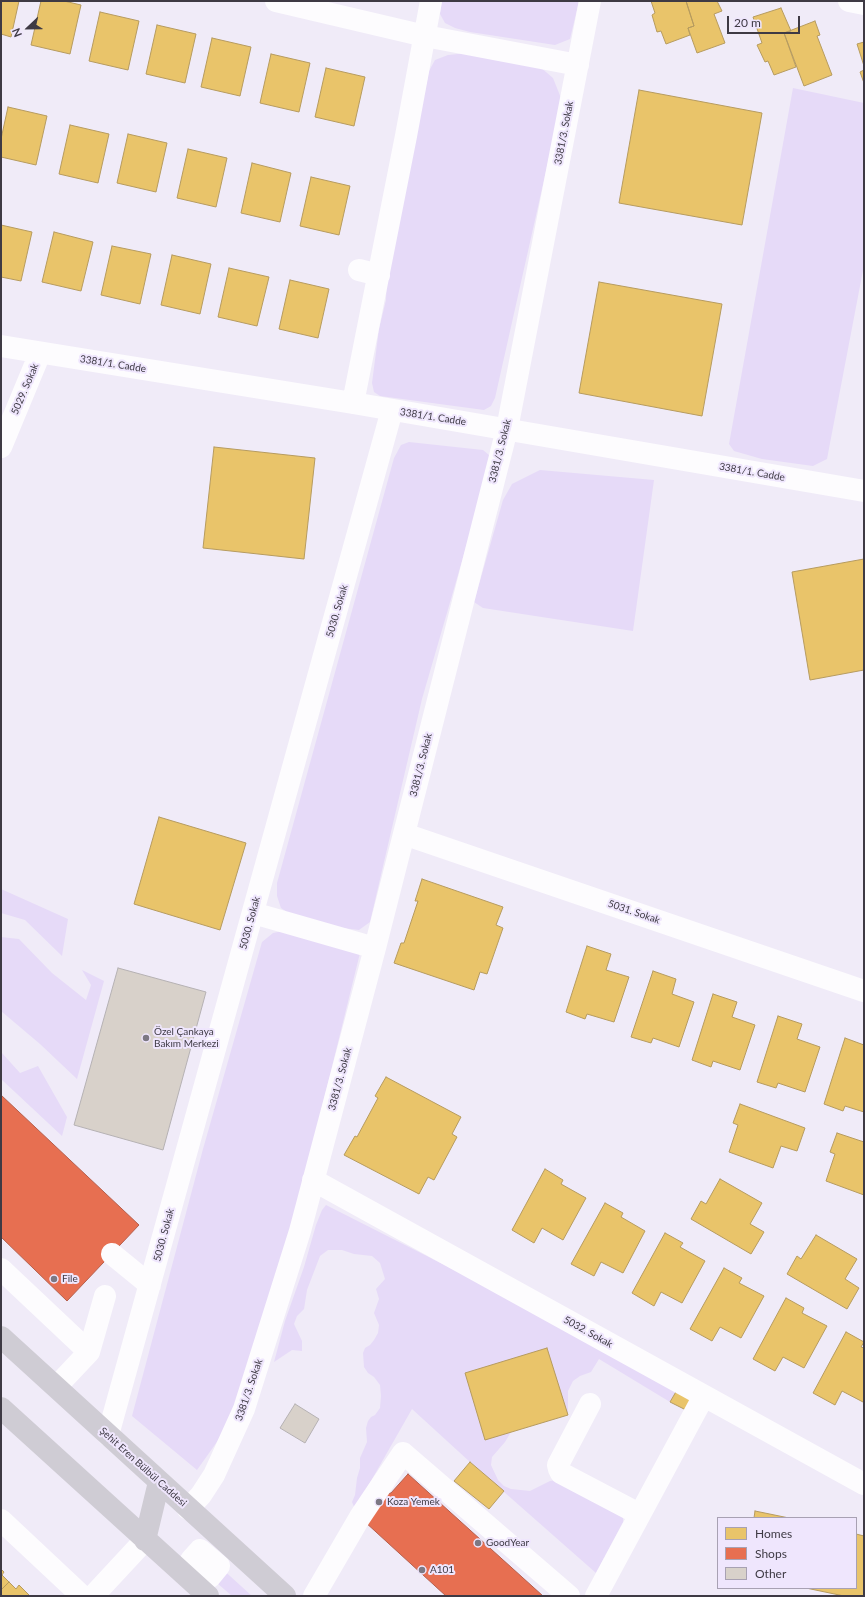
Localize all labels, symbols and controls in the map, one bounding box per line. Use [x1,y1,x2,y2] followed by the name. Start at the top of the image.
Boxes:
[8,8,48,48] north arrow
[729,8,802,34] scale bar
[734,15,761,30] text: 20 m
[9,26,24,39] text: N
[552,100,576,166] street label: 3381/3. Sokak
[79,353,147,375] street label: 3381/1. Cadde
[9,362,41,416] street label: 5029. Sokak
[399,406,467,428] street label: 3381/1. Cadde
[486,418,514,484] street label: 3381/3. Sokak
[718,460,786,484] street label: 3381/1. Cadde
[324,583,350,639] street label: 5030. Sokak
[407,732,435,798] street label: 3381/3. Sokak
[237,895,263,951] street label: 5030. Sokak
[606,897,662,927] street label: 5031. Sokak
[154,1026,219,1050] place label: Özel Çankaya Bakım Merkezi
[141,1033,151,1043] marker: Özel Çankaya Bakım Merkezi
[326,1046,354,1112] street label: 3381/3. Sokak
[151,1207,177,1263] street label: 5030. Sokak
[62,1273,78,1285] place label: File
[49,1274,59,1284] marker: File
[561,1314,615,1350] street label: 5032. Sokak
[233,1357,265,1423] street label: 3381/3. Sokak
[97,1425,189,1509] street label: Şehit Eren Bülbül Caddesi
[387,1496,440,1508] place label: Koza Yemek
[374,1497,384,1507] marker: Koza Yemek
[717,1517,857,1589] legend
[755,1526,792,1541] text: Homes
[486,1537,529,1549] place label: GoodYear
[473,1538,483,1548] marker: GoodYear
[755,1546,787,1561] text: Shops
[430,1564,454,1576] place label: A101
[417,1565,427,1575] marker: A101
[755,1566,786,1581] text: Other

